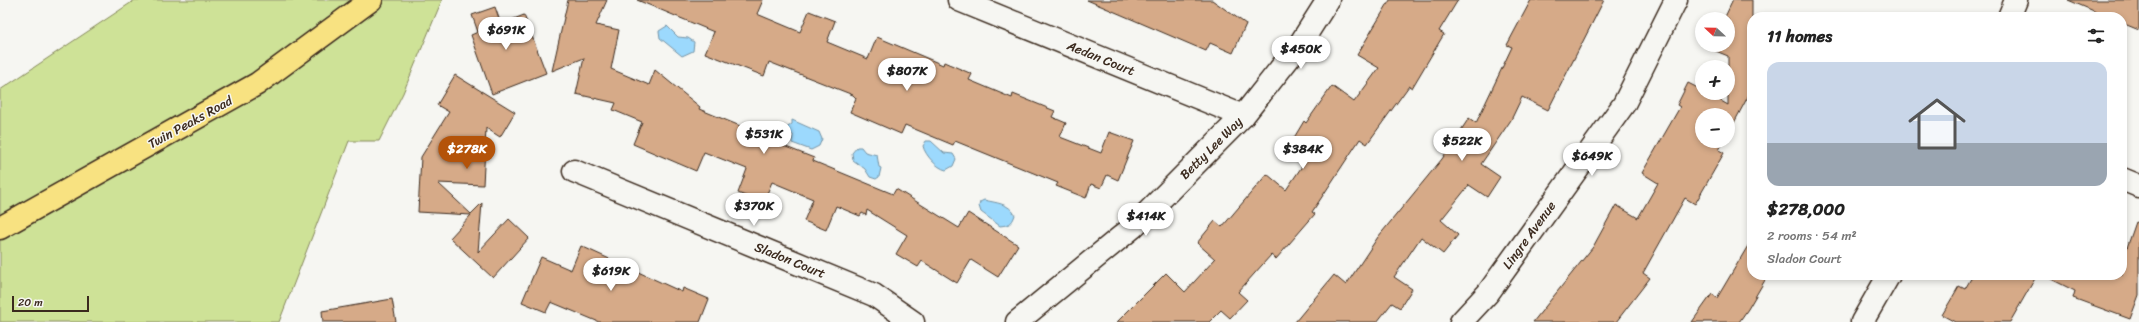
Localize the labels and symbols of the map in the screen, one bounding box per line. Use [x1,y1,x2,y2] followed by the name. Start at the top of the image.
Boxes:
[1695,12,1735,52] north arrow
[478,17,534,51] pin: $691K
[1063,34,1139,82] street label: Aedan Court
[1273,36,1329,70] pin: $450K
[879,58,935,92] pin: $807K
[143,89,238,155] street label: Twin Peaks Road
[1174,111,1248,185] street label: Betty Lee Way
[736,121,792,155] pin: $531K
[1434,128,1490,162] pin: $522K
[439,136,495,170] pin: $278K
[1275,136,1331,170] pin: $384K
[1564,143,1620,177] pin: $649K
[726,193,782,227] pin: $370K
[1496,196,1562,274] street label: Lingre Avenue
[1118,203,1174,237] pin: $414K
[751,235,829,285] street label: Sladon Court
[583,258,639,292] pin: $619K
[12,294,89,313] scale bar

